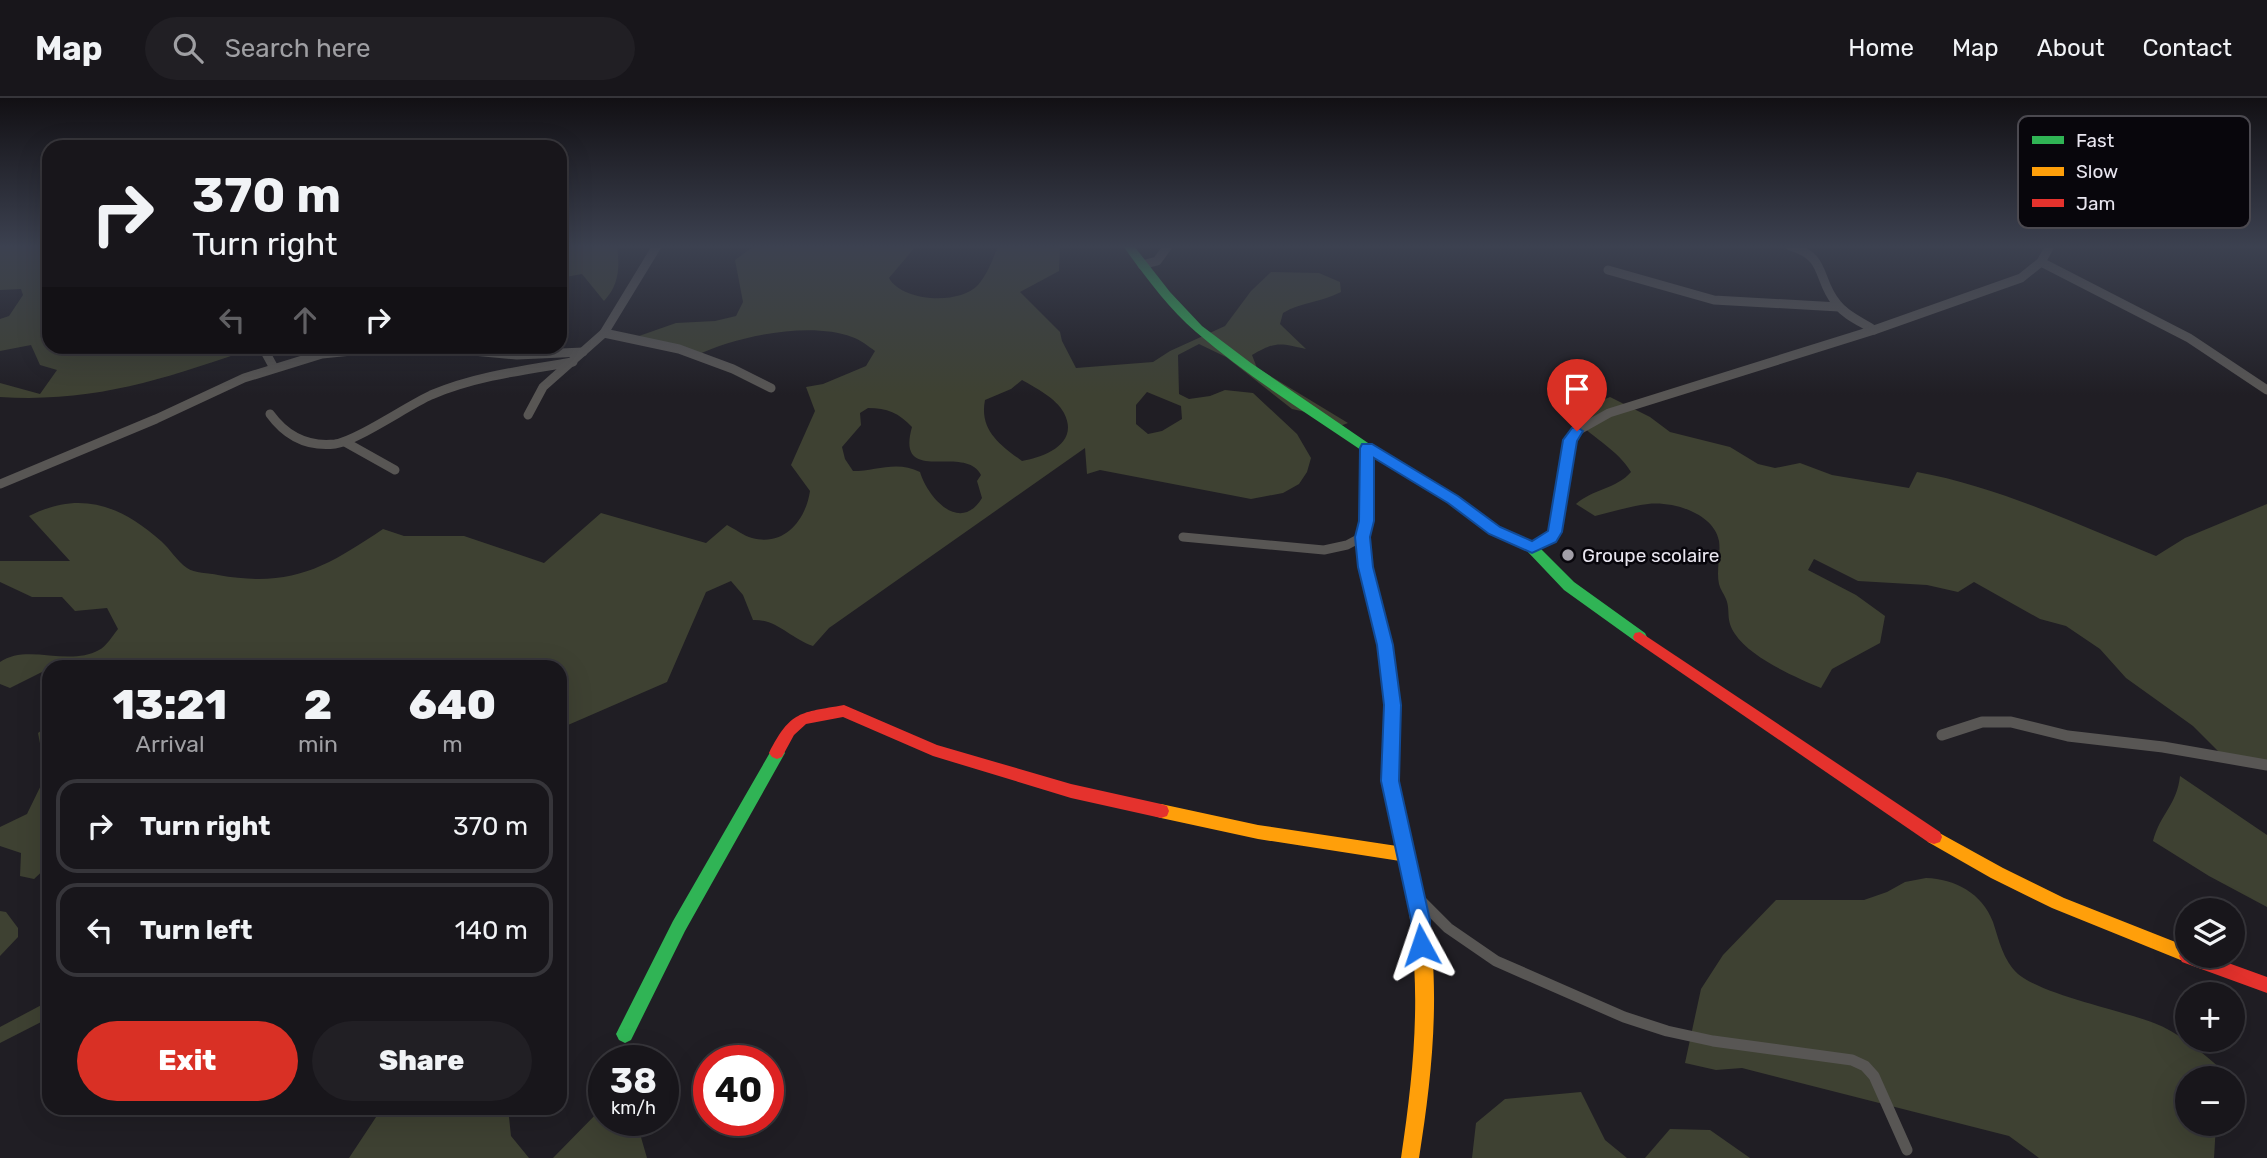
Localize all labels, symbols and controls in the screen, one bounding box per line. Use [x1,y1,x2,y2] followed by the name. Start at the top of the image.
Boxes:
[145,17,635,80] search box
[35,29,103,68] text: Map
[169,29,207,67] icon: search
[225,33,370,64] text: Search here
[1848,34,1914,62] text: Home
[1952,34,1999,62] text: Map
[2037,34,2105,62] text: About
[2143,34,2232,62] text: Contact
[2018,116,2250,228] legend
[2076,129,2115,152] text: Fast
[2076,160,2118,183] text: Slow
[192,166,341,224] text: 370 m
[77,168,168,259] icon: right
[2076,192,2115,215] text: Jam
[192,225,337,263] text: Turn right
[213,301,251,339] icon: left
[286,301,324,339] icon: ahead
[359,301,397,339] icon: right
[1547,359,1607,431] pin
[1558,370,1596,408] icon: arrive
[1582,544,1719,567] place label: Groupe scolaire
[1560,547,1576,563] marker: Groupe scolaire
[113,680,227,730] text: 13:21
[304,680,332,730] text: 2
[409,680,496,730] text: 640
[135,730,205,758] text: Arrival
[298,730,338,758] text: min
[442,730,463,758] text: m
[81,807,119,845] icon: right
[140,811,270,842] text: Turn right
[453,811,528,842] text: 370 m
[2175,898,2245,1136] map controls
[2175,898,2245,968] button: layers
[1384,908,1458,982] position arrow
[81,911,119,949] icon: left
[140,915,252,946] text: Turn left
[455,915,528,946] text: 140 m
[2175,982,2245,1052] button: +
[77,1021,298,1101] button: Exit
[312,1021,532,1101] button: Share
[693,1045,784,1136] speed limit sign: 40
[610,1060,657,1102] text: 38
[2175,1066,2245,1136] button: −
[611,1097,656,1119] text: km/h

